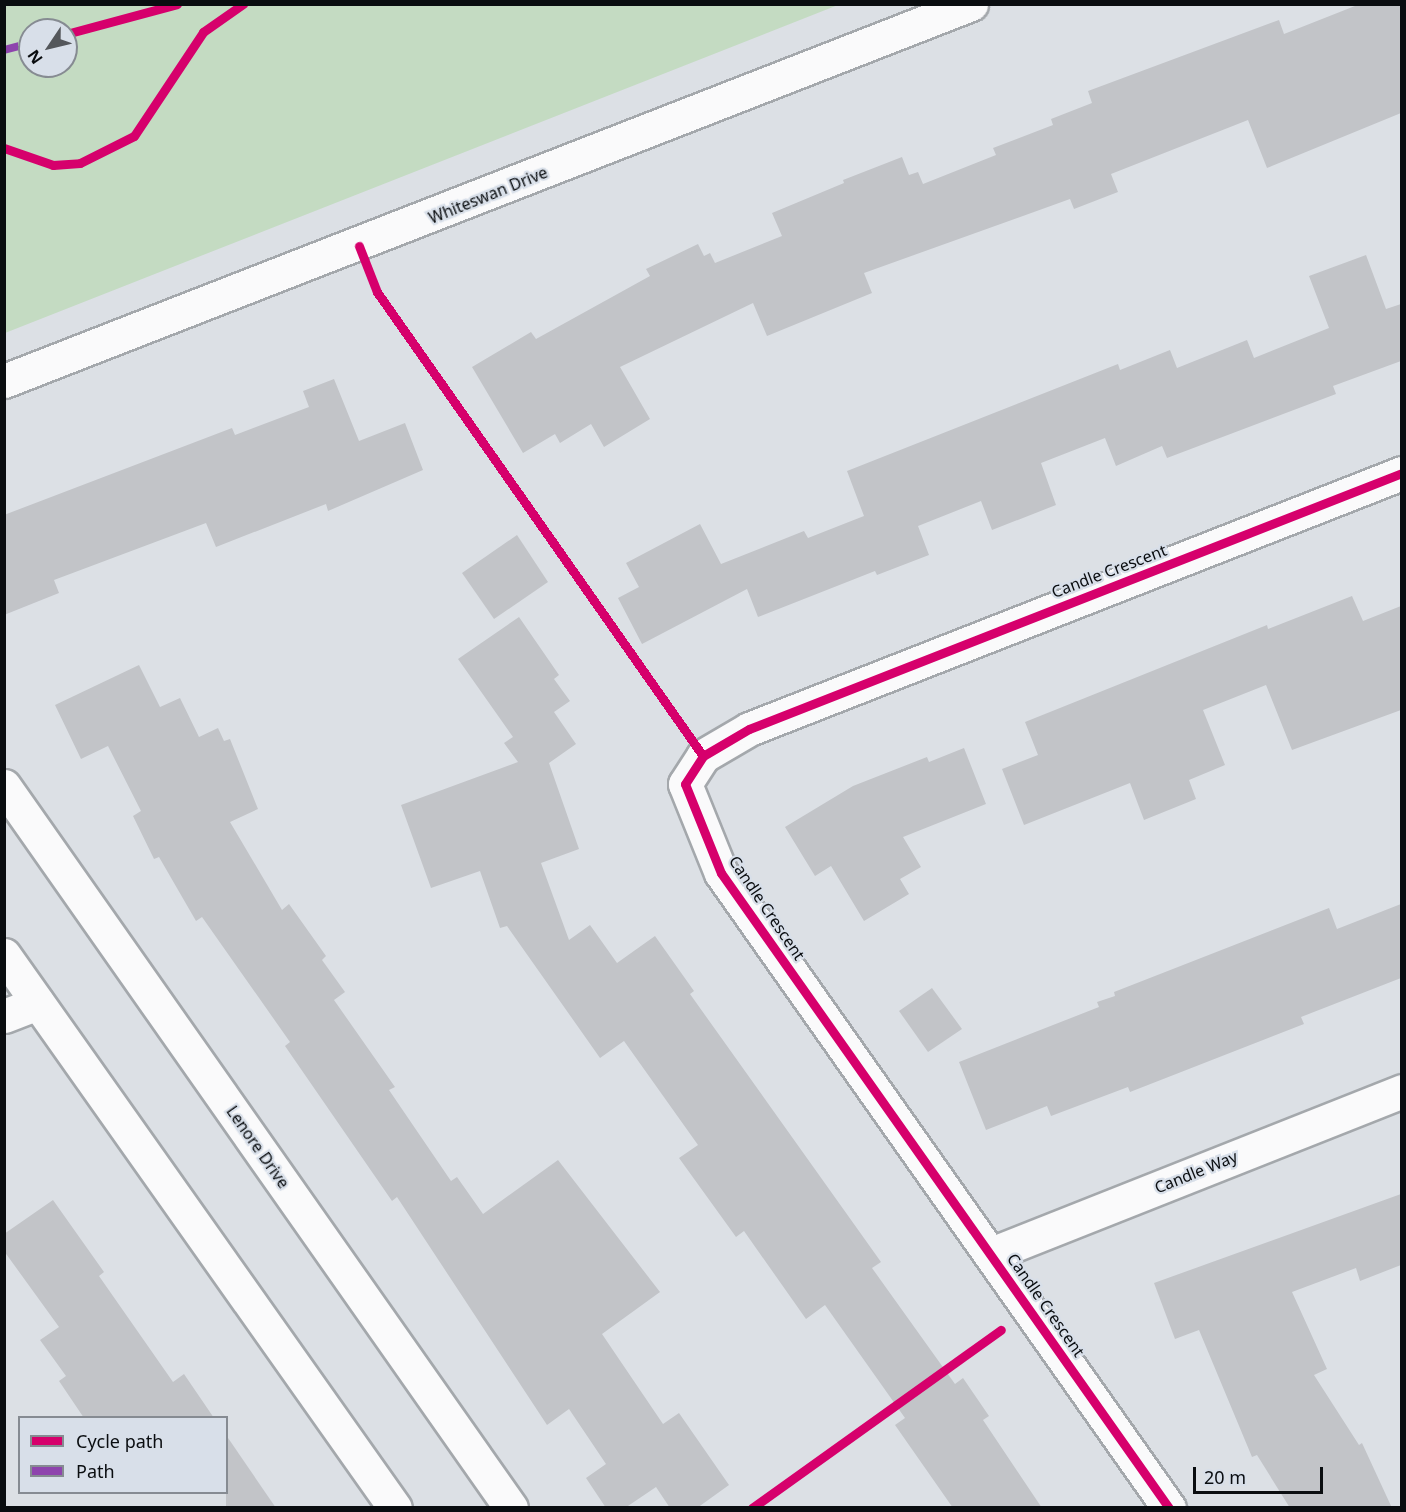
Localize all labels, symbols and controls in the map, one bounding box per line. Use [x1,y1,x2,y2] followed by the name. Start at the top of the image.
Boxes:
[18,18,78,78] north arrow
[22,46,48,69] text: N
[426,162,550,228] street label: Whiteswan Drive
[1049,540,1169,602] street label: Candle Crescent
[725,852,809,964] street label: Candle Crescent
[223,1102,293,1192] street label: Lenore Drive
[1152,1147,1240,1197] street label: Candle Way
[1003,1250,1089,1360] street label: Candle Crescent
[18,1416,228,1494] legend
[76,1429,163,1453] text: Cycle path
[1196,1455,1326,1493] scale bar
[76,1459,115,1483] text: Path
[1204,1465,1246,1489] text: 20 m

